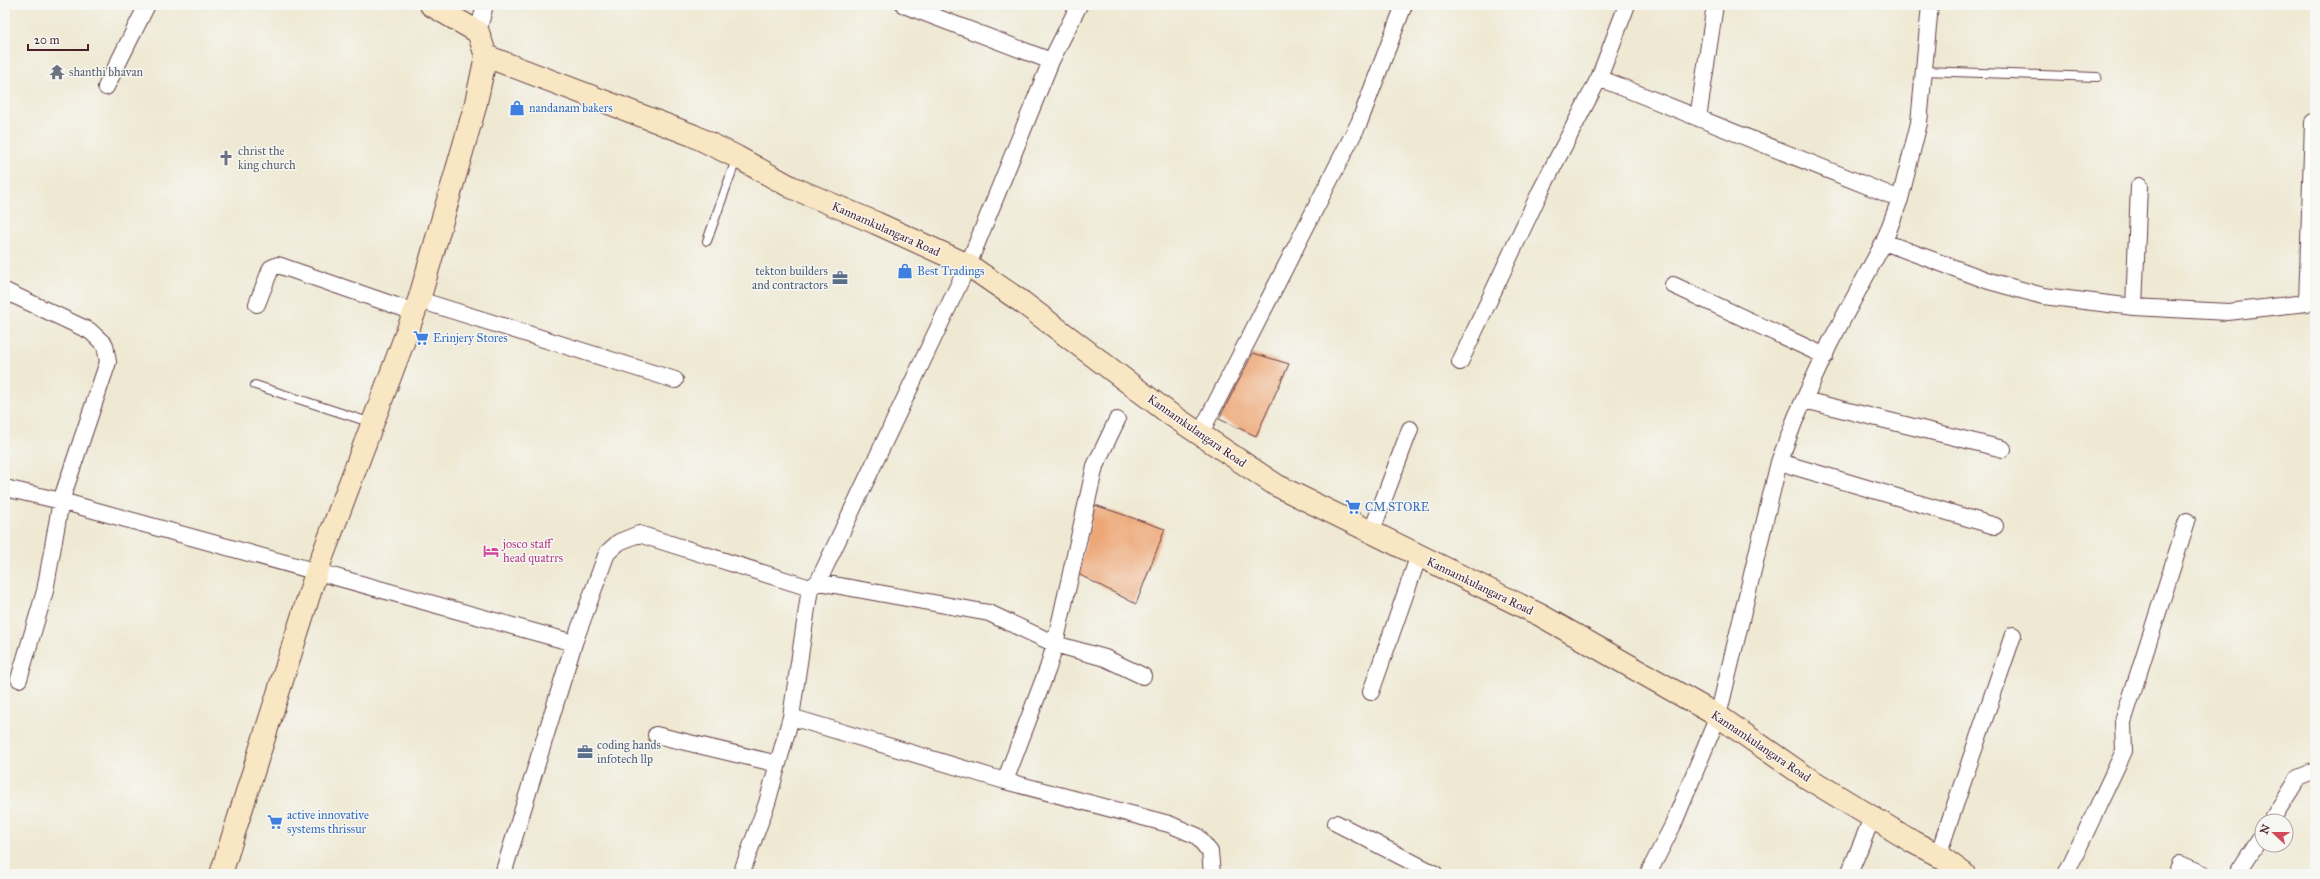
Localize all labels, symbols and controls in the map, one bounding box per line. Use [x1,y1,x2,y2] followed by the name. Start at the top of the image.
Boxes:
[28,26,88,52] scale bar
[34,33,60,47] text: 20 m
[48,63,66,81] temple icon: shanthi bhavan
[69,65,144,79] place label: shanthi bhavan
[508,99,526,117] shop icon: nandanam bakers
[529,101,613,115] place label: nandanam bakers
[238,144,296,173] place label: christ the king church
[217,149,235,167] church icon: christ the king church
[829,199,942,260] street label: Kannamkulangara Road
[896,262,914,280] shop icon: Best Tradings
[752,264,828,292] place label: tekton builders and contractors
[917,264,984,279] place label: Best Tradings
[831,269,849,287] office icon: tekton builders and contractors
[412,329,430,347] supermarket icon: Erinjery Stores
[433,331,508,345] place label: Erinjery Stores
[1145,392,1249,471] street label: Kannamkulangara Road
[1344,498,1362,516] supermarket icon: CM STORE
[1365,500,1430,514] place label: CM STORE
[501,537,563,566] place label: josco staff head quatrrs
[482,542,500,560] hotel icon: josco staff head quatrrs
[1424,554,1536,619] street label: Kannamkulangara Road
[1708,708,1813,785] street label: Kannamkulangara Road
[597,738,661,766] place label: coding hands infotech llp
[576,743,594,761] office icon: coding hands infotech llp
[287,808,369,836] place label: active innovative systems thrissur
[266,813,284,831] supermarket icon: active innovative systems thrissur
[2254,813,2294,853] north arrow
[2257,822,2273,836] text: N

